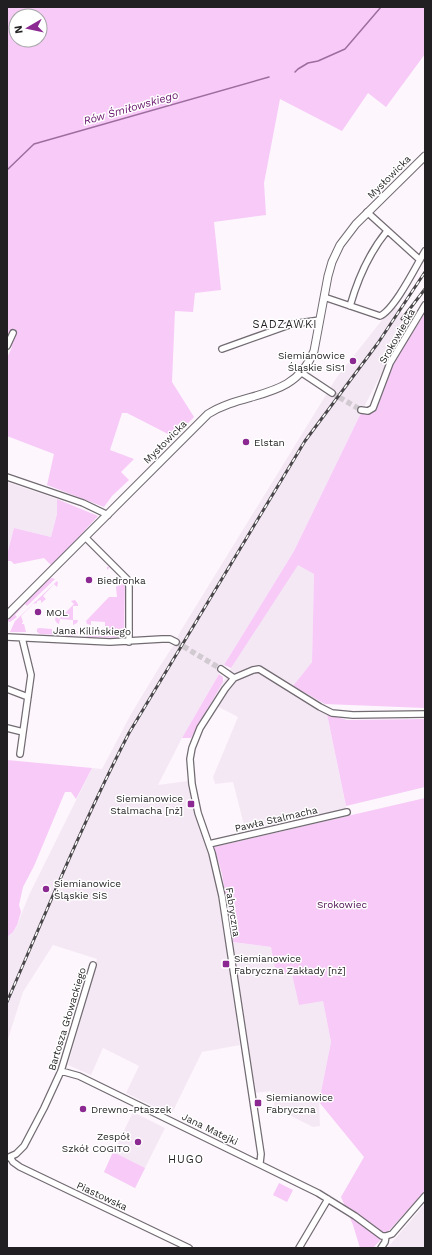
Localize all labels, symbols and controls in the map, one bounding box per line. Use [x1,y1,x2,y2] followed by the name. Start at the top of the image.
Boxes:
[8,8,48,48] north arrow
[12,24,26,35] text: N
[82,87,180,128] water label: Rów Śmiłowskiego
[365,153,413,201] street label: Mysłowicka
[377,306,417,365] street label: Srokowiecka
[253,318,317,331] district label: SADZAWKI
[278,350,345,373] place label: Siemianowice Śląskie SiS1
[348,356,358,366] marker: Siemianowice Śląskie SiS1
[141,418,189,466] street label: Mysłowicka
[241,437,251,447] marker: Elstan
[254,437,285,448] place label: Elstan
[84,575,94,585] marker: Biedronka
[97,575,146,586] place label: Biedronka
[33,607,43,617] marker: MOL
[46,607,68,618] place label: MOL
[53,625,131,637] street label: Jana Kilińskiego
[110,793,183,816] place label: Siemianowice Stalmacha [nż]
[186,799,196,809] marker: Siemianowice Stalmacha [nż]
[234,804,319,834] street label: Pawła Stalmacha
[54,878,121,901] place label: Siemianowice Śląskie SiS
[41,884,51,894] marker: Siemianowice Śląskie SiS
[224,887,242,938] street label: Fabryczna
[317,899,367,910] park label: Srokowiec
[234,953,346,976] place label: Siemianowice Fabryczna Zakłady [nż]
[221,959,231,969] marker: Siemianowice Fabryczna Zakłady [nż]
[46,966,88,1072] street label: Bartosza Głowackiego
[266,1092,333,1115] place label: Siemianowice Fabryczna
[253,1098,263,1108] marker: Siemianowice Fabryczna
[78,1104,88,1114] marker: Drewno-Ptaszek
[91,1104,172,1115] place label: Drewno-Ptaszek
[180,1111,240,1147] street label: Jana Matejki
[62,1131,130,1154] place label: Zespół Szkół COGITO
[133,1137,143,1147] marker: Zespół Szkół COGITO
[168,1153,204,1166] district label: HUGO
[75,1180,129,1213] street label: Piastowska

